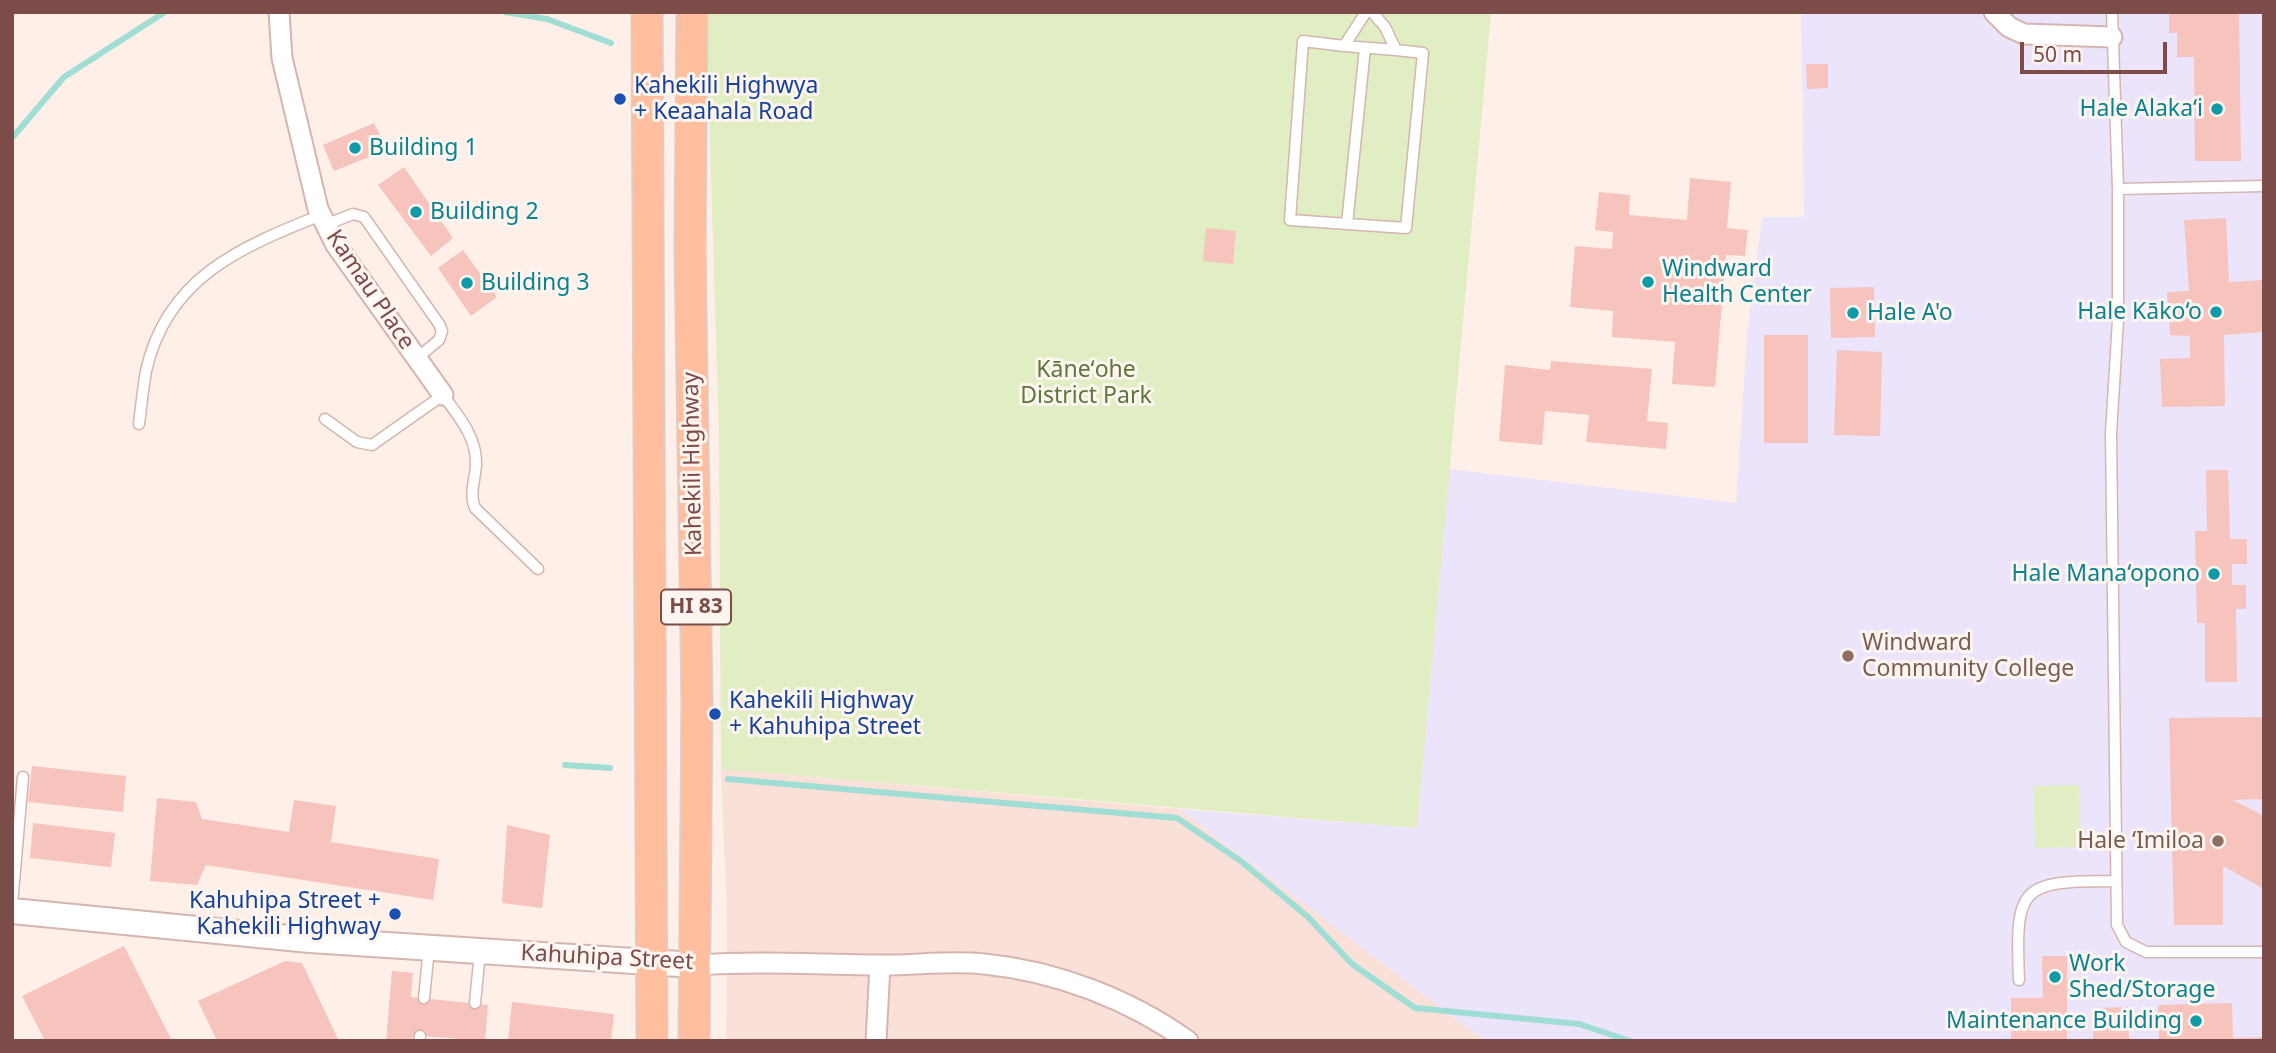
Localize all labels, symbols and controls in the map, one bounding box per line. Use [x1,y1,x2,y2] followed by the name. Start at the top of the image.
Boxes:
[2024,28,2171,72] scale bar
[2033,40,2082,68] text: 50 m
[634,72,818,126] place label: Kahekili Highwya + Keaahala Road
[612,91,628,107] marker: Kahekili Highwya + Keaahala Road
[2079,95,2203,123] place label: Hale Alaka‘i
[2209,101,2225,117] marker: Hale Alaka‘i
[369,134,478,162] place label: Building 1
[347,140,363,156] marker: Building 1
[430,198,539,226] place label: Building 2
[408,204,424,220] marker: Building 2
[320,225,420,355] street label: Kamau Place
[1662,255,1812,309] place label: Windward Health Center
[481,269,590,297] place label: Building 3
[1640,274,1656,290] marker: Windward Health Center
[459,275,475,291] marker: Building 3
[2077,298,2202,326] place label: Hale Kāko‘o
[1867,299,1953,327] place label: Hale A'o
[2208,304,2224,320] marker: Hale Kāko‘o
[1845,305,1861,321] marker: Hale A'o
[1020,356,1152,410] park label: Kāneʻohe District Park
[678,372,708,556] street label: Kahekili Highway
[2012,560,2200,588] place label: Hale Mana‘opono
[2206,566,2222,582] marker: Hale Mana‘opono
[661,590,731,624] road number: HI 83
[1862,629,2074,683] place label: Windward Community College
[1840,648,1856,664] marker: Windward Community College
[729,687,921,741] place label: Kahekili Highway + Kahuhipa Street
[707,706,723,722] marker: Kahekili Highway + Kahuhipa Street
[2077,827,2204,855] place label: Hale ‘Imiloa
[2210,833,2226,849] marker: Hale ‘Imiloa
[189,887,381,941] place label: Kahuhipa Street + Kahekili Highway
[387,906,403,922] marker: Kahuhipa Street + Kahekili Highway
[520,940,694,976] street label: Kahuhipa Street
[2069,950,2215,1004] place label: Work Shed/Storage
[2047,969,2063,985] marker: Work Shed/Storage
[1946,1007,2182,1035] place label: Maintenance Building
[2188,1013,2204,1029] marker: Maintenance Building

